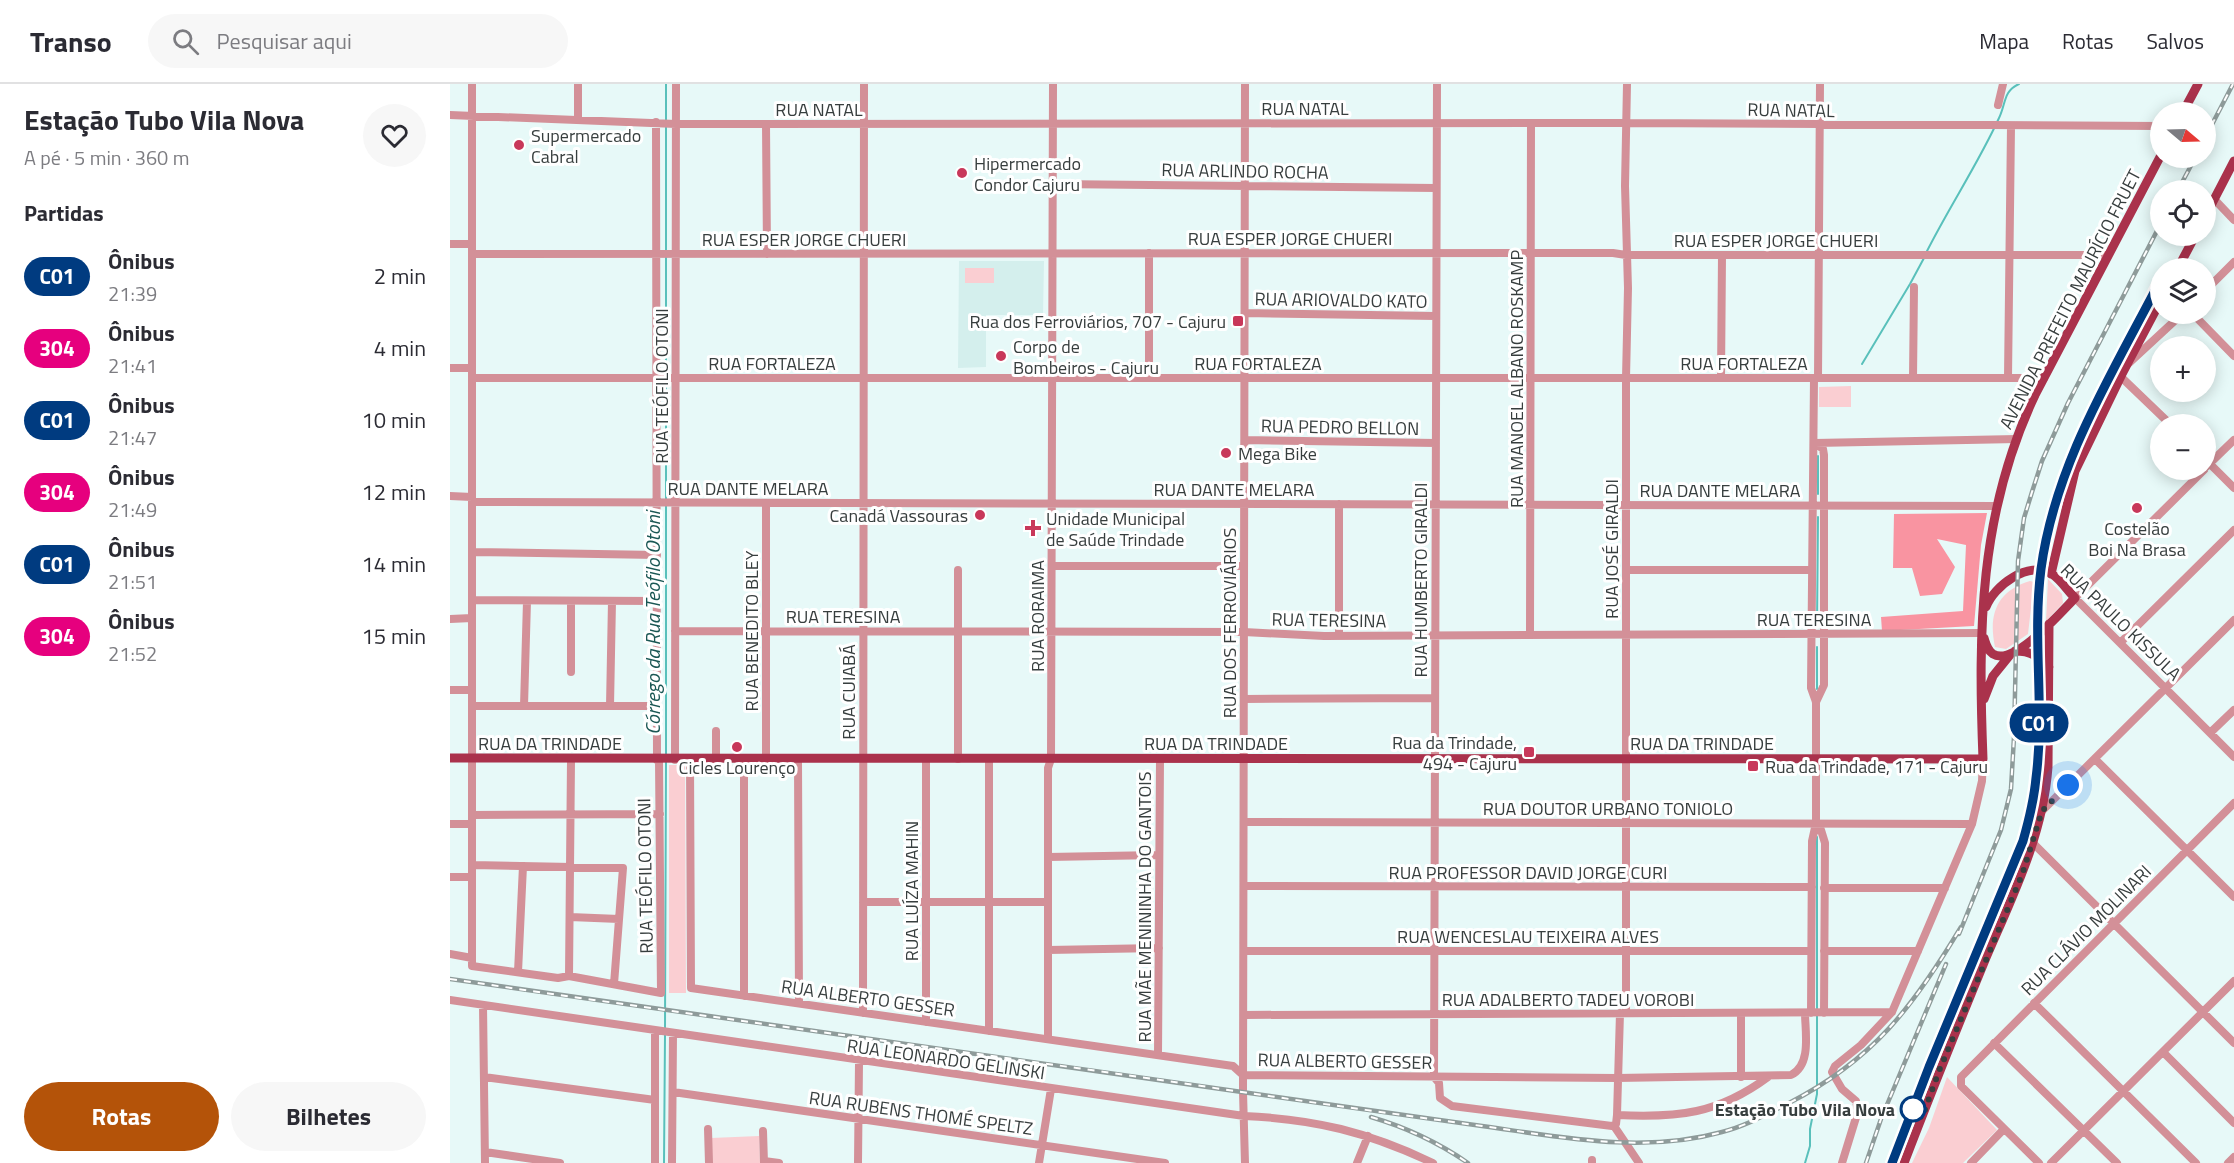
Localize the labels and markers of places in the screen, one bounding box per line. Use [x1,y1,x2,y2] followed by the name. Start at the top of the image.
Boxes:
[531,122,641,170] place label: Supermercado Cabral
[512,138,526,152] marker: Supermercado Cabral
[974,150,1081,198] place label: Hipermercado Condor Cajuru
[955,166,969,180] marker: Hipermercado Condor Cajuru
[969,308,1226,335] place label: Rua dos Ferroviários, 707 - Cajuru
[1231,314,1245,328] marker: Rua dos Ferroviários, 707 - Cajuru
[1013,333,1159,381] place label: Corpo de Bombeiros - Cajuru
[994,349,1008,363] marker: Corpo de Bombeiros - Cajuru
[1238,440,1317,467] place label: Mega Bike
[1219,446,1233,460] marker: Mega Bike
[2130,501,2144,515] marker: Costelão Boi Na Brasa
[830,502,968,529] place label: Canadá Vassouras
[1046,505,1185,553] place label: Unidade Municipal de Saúde Trindade
[973,508,987,522] marker: Canadá Vassouras
[2088,515,2186,563] place label: Costelão Boi Na Brasa
[1024,519,1042,537] marker: Unidade Municipal de Saúde Trindade
[1392,729,1517,777] place label: Rua da Trindade, 494 - Cajuru
[730,740,744,754] marker: Cicles Lourenço
[1522,745,1536,759] marker: Rua da Trindade, 494 - Cajuru
[1765,753,1988,780] place label: Rua da Trindade, 171 - Cajuru
[679,754,795,781] place label: Cicles Lourenço
[1746,759,1760,773] marker: Rua da Trindade, 171 - Cajuru
[1715,1096,1895,1123] place label: Estação Tubo Vila Nova
[1900,1096,1926,1122] marker: Estação Tubo Vila Nova

